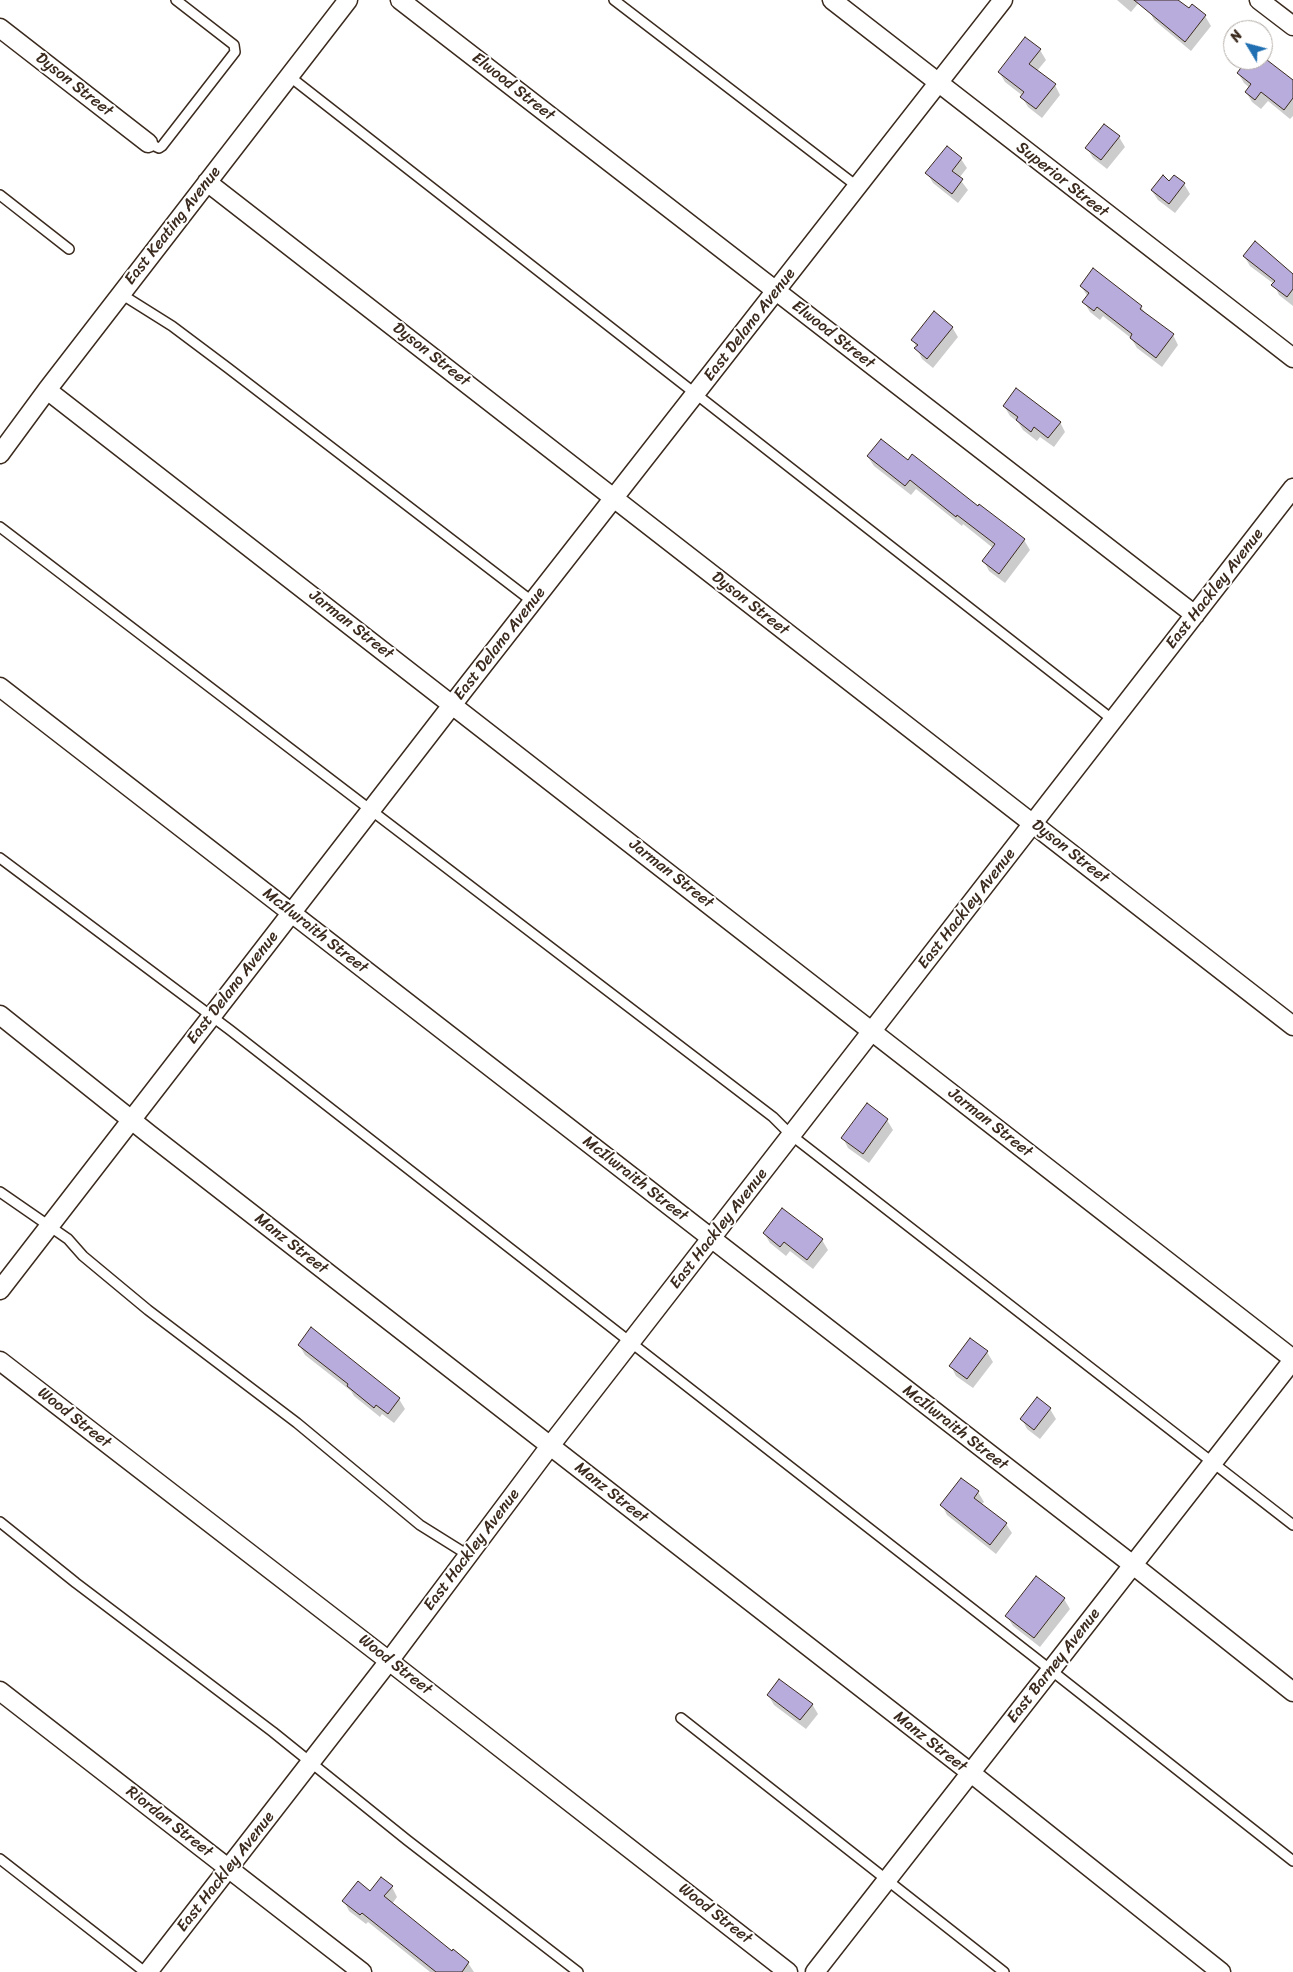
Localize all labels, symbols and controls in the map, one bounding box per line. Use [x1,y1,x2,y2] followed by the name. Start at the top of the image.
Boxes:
[1223,20,1273,70] north arrow
[1224,25,1249,48] text: N
[32,49,116,121] street label: Dyson Street
[468,49,558,125] street label: Elwood Street
[1012,138,1112,222] street label: Superior Street
[121,163,225,289] street label: East Keating Avenue
[700,265,800,385] street label: East Delano Avenue
[788,297,878,373] street label: Elwood Street
[389,319,473,391] street label: Dyson Street
[1162,525,1268,653] street label: East Hackley Avenue
[708,568,792,640] street label: Dyson Street
[450,584,550,704] street label: East Delano Avenue
[305,586,397,664] street label: Jarman Street
[1028,816,1112,888] street label: Dyson Street
[625,835,717,913] street label: Jarman Street
[914,845,1020,973] street label: East Hackley Avenue
[259,884,371,978] street label: McIlwraith Street
[183,928,283,1048] street label: East Delano Avenue
[944,1084,1036,1162] street label: Jarman Street
[579,1132,691,1226] street label: McIlwraith Street
[666,1165,772,1293] street label: East Hackley Avenue
[250,1209,332,1279] street label: Manz Street
[899,1381,1011,1475] street label: McIlwraith Street
[34,1383,114,1453] street label: Wood Street
[570,1458,652,1528] street label: Manz Street
[420,1485,524,1615] street label: East Hackley Avenue
[1003,1605,1105,1727] street label: East Barney Avenue
[355,1630,435,1700] street label: Wood Street
[889,1707,971,1777] street label: Manz Street
[122,1782,216,1862] street label: Riordan Street
[173,1808,279,1936] street label: East Hackley Avenue
[675,1879,755,1949] street label: Wood Street

